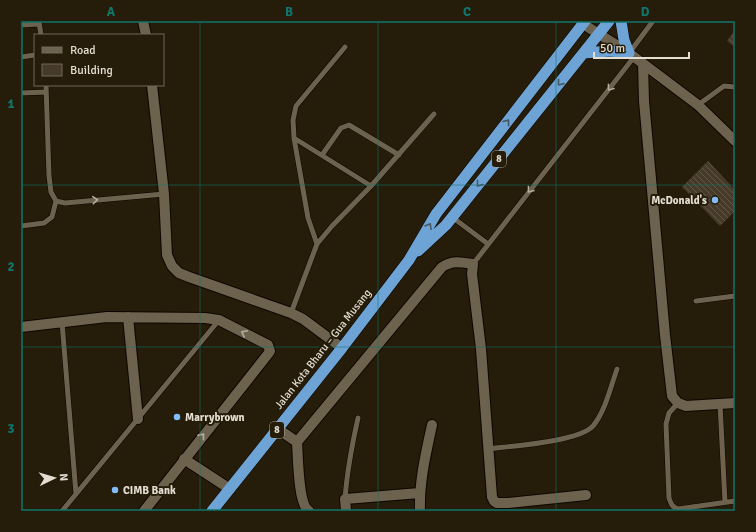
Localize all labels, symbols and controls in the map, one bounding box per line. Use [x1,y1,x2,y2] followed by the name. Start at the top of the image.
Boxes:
[107,4,116,20] text: A
[285,4,293,20] text: B
[463,4,471,20] text: C
[641,4,650,20] text: D
[34,34,164,86] legend
[594,34,689,60] scale bar
[600,41,625,56] text: 50 m
[70,43,96,58] text: Road
[70,63,113,78] text: Building
[558,78,565,86] one-way arrow
[608,83,615,90] one-way arrow
[7,96,15,112] text: 1
[502,120,509,127] one-way arrow
[492,151,506,167] road number: 8
[476,180,483,187] one-way arrow
[528,186,535,193] one-way arrow
[651,194,707,207] place label: McDonald's
[710,195,720,205] marker: McDonald's
[92,196,98,205] one-way arrow
[424,223,431,230] one-way arrow
[7,259,15,275] text: 2
[272,286,374,411] street label: Jalan Kota Bharu – Gua Musang
[241,330,249,338] one-way arrow
[185,411,245,424] place label: Marrybrown
[172,412,182,422] marker: Marrybrown
[7,421,15,437] text: 3
[270,422,284,438] road number: 8
[198,434,205,441] one-way arrow
[34,458,74,498] north arrow
[57,473,70,482] text: N
[123,484,176,497] place label: CIMB Bank
[110,485,120,495] marker: CIMB Bank

